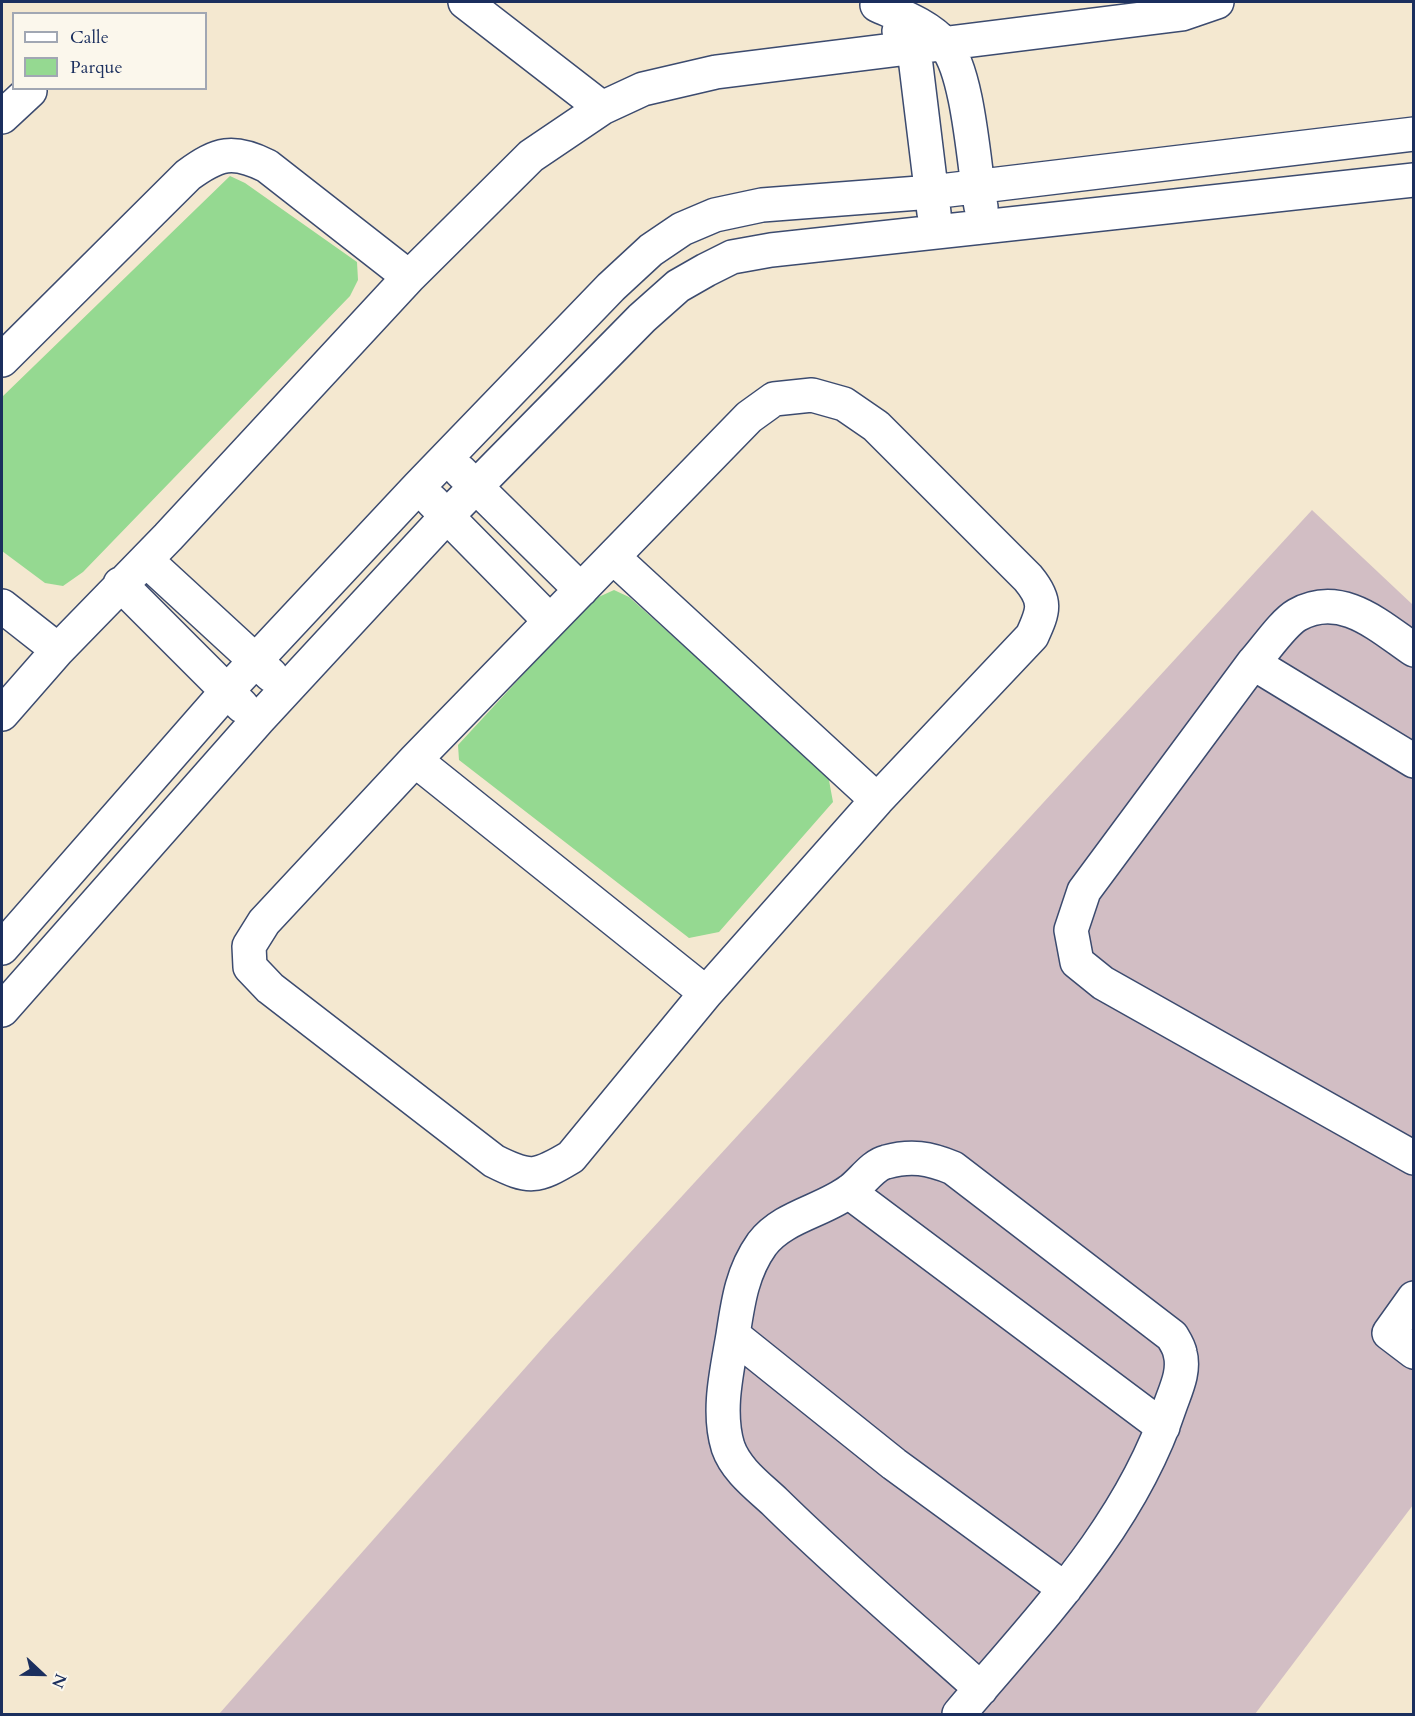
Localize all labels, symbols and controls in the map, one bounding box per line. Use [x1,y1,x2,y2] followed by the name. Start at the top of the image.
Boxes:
[12,12,207,90] legend
[70,25,109,50] text: Calle
[70,55,123,80] text: Parque
[12,1644,72,1704] north arrow
[46,1670,71,1691] text: N

